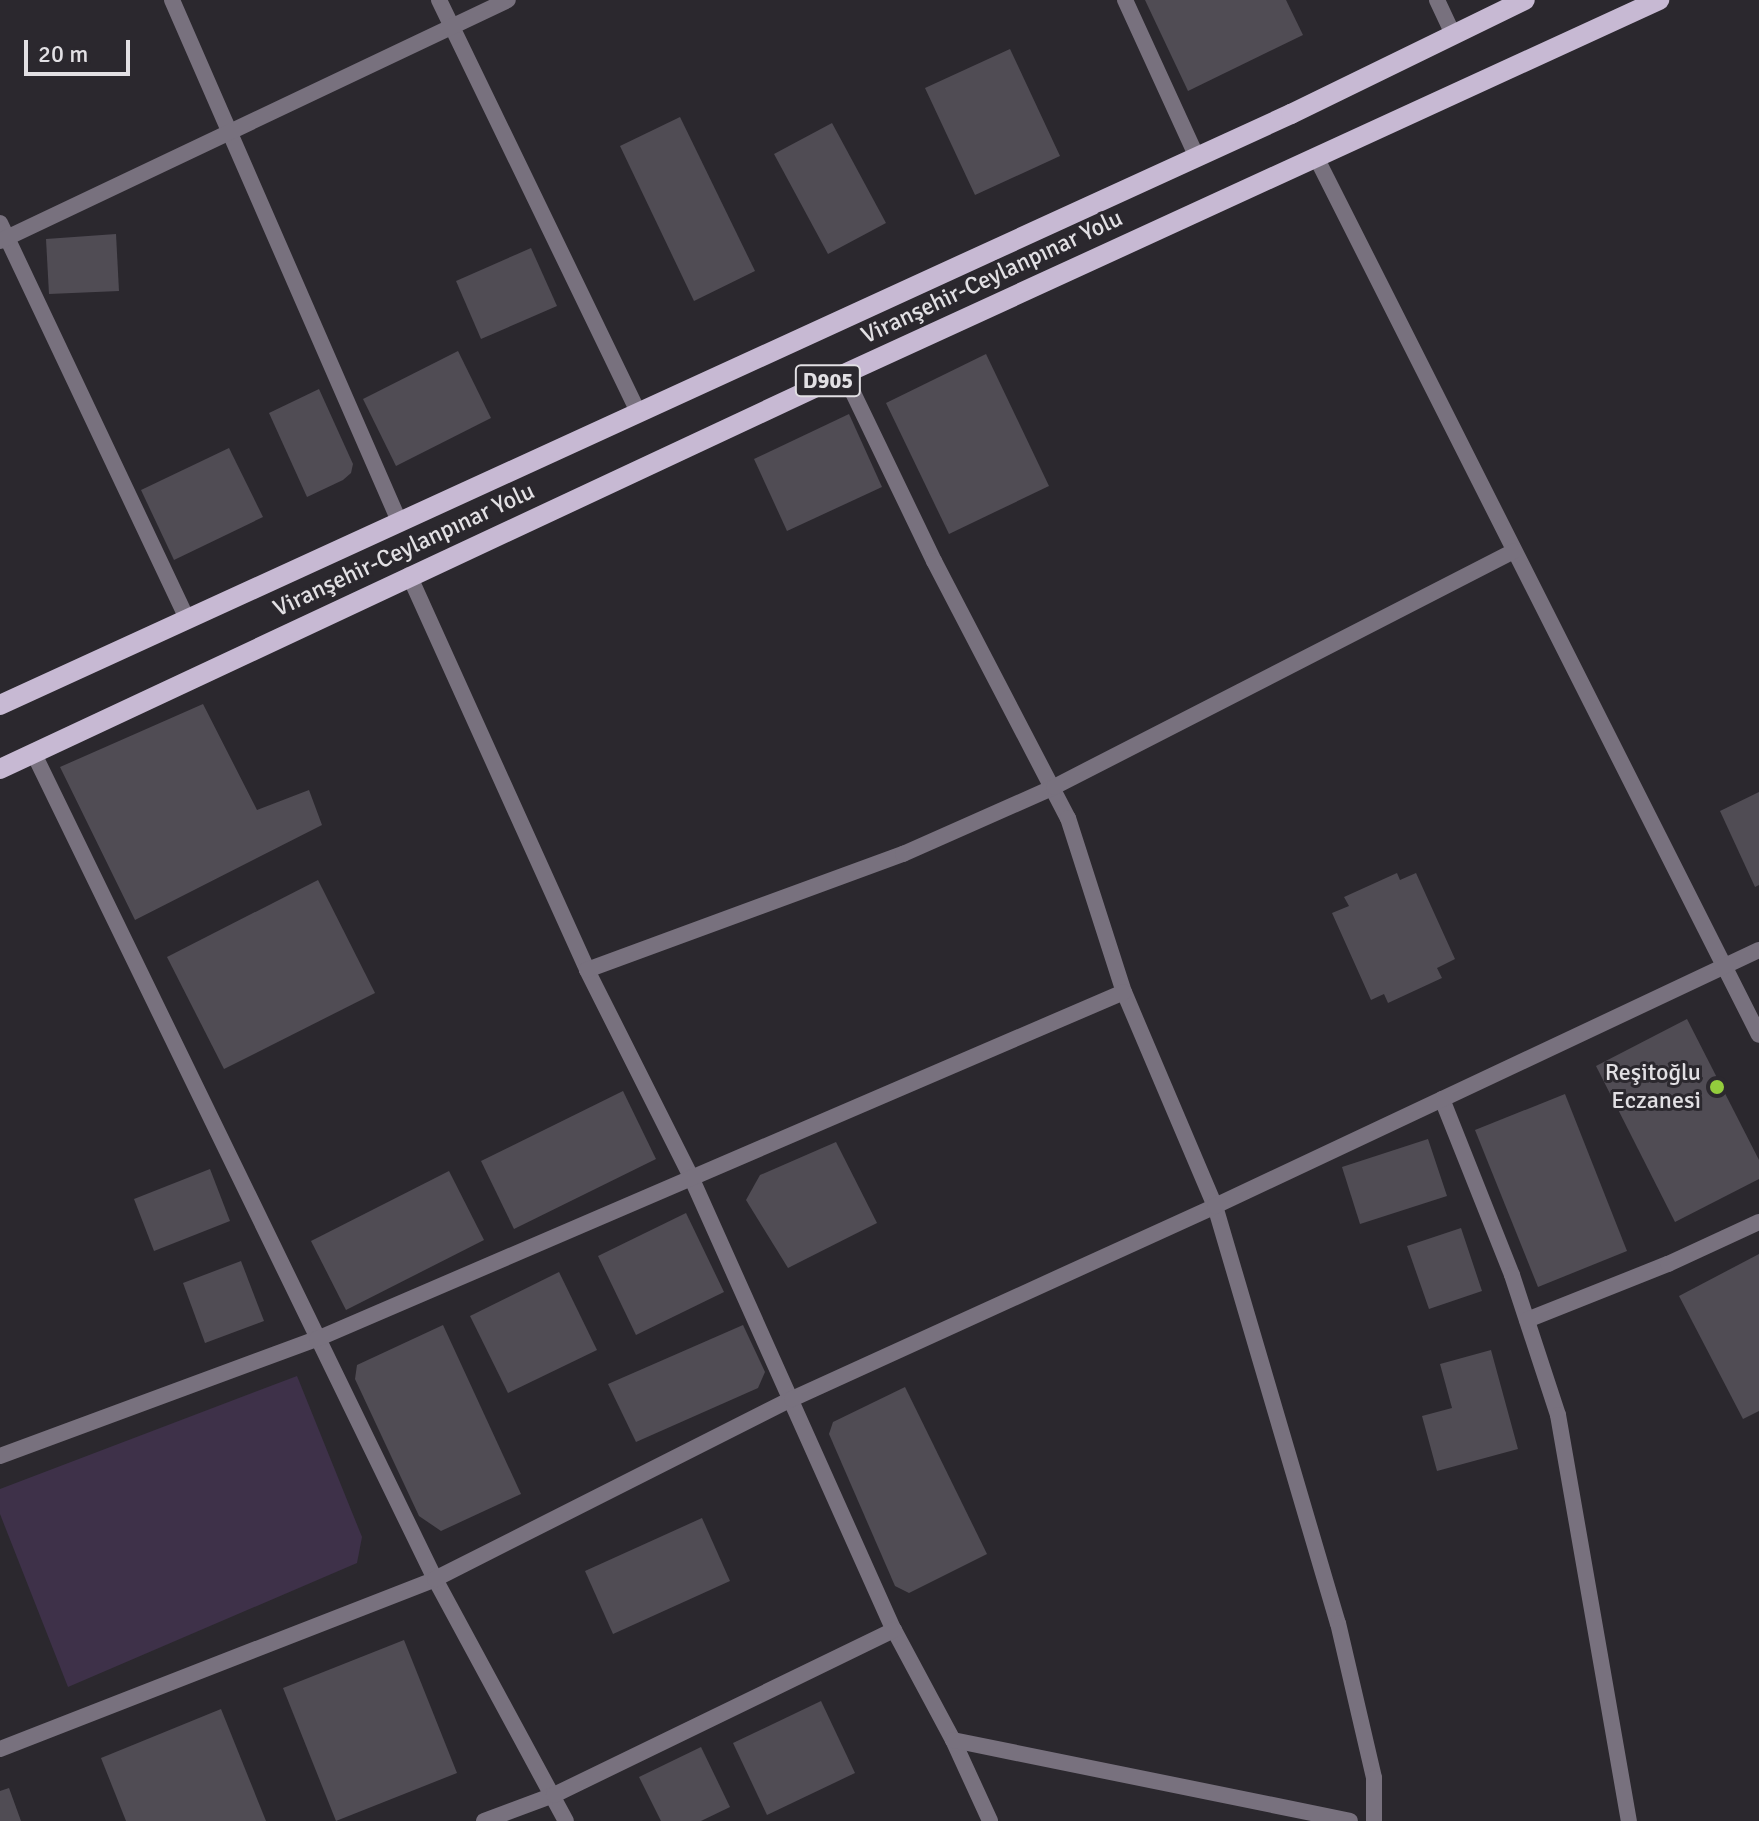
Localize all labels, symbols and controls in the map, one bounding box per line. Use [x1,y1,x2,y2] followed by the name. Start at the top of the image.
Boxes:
[28,24,134,74] scale bar
[38,39,88,69] text: 20 m
[857,204,1127,350] street label: Viranşehir-Ceylanpınar Yolu
[794,363,862,399] road number: D905
[269,477,539,623] street label: Viranşehir-Ceylanpınar Yolu
[1605,1059,1701,1115] place label: Reşitoğlu Eczanesi
[1708,1078,1726,1096] marker: Reşitoğlu Eczanesi

